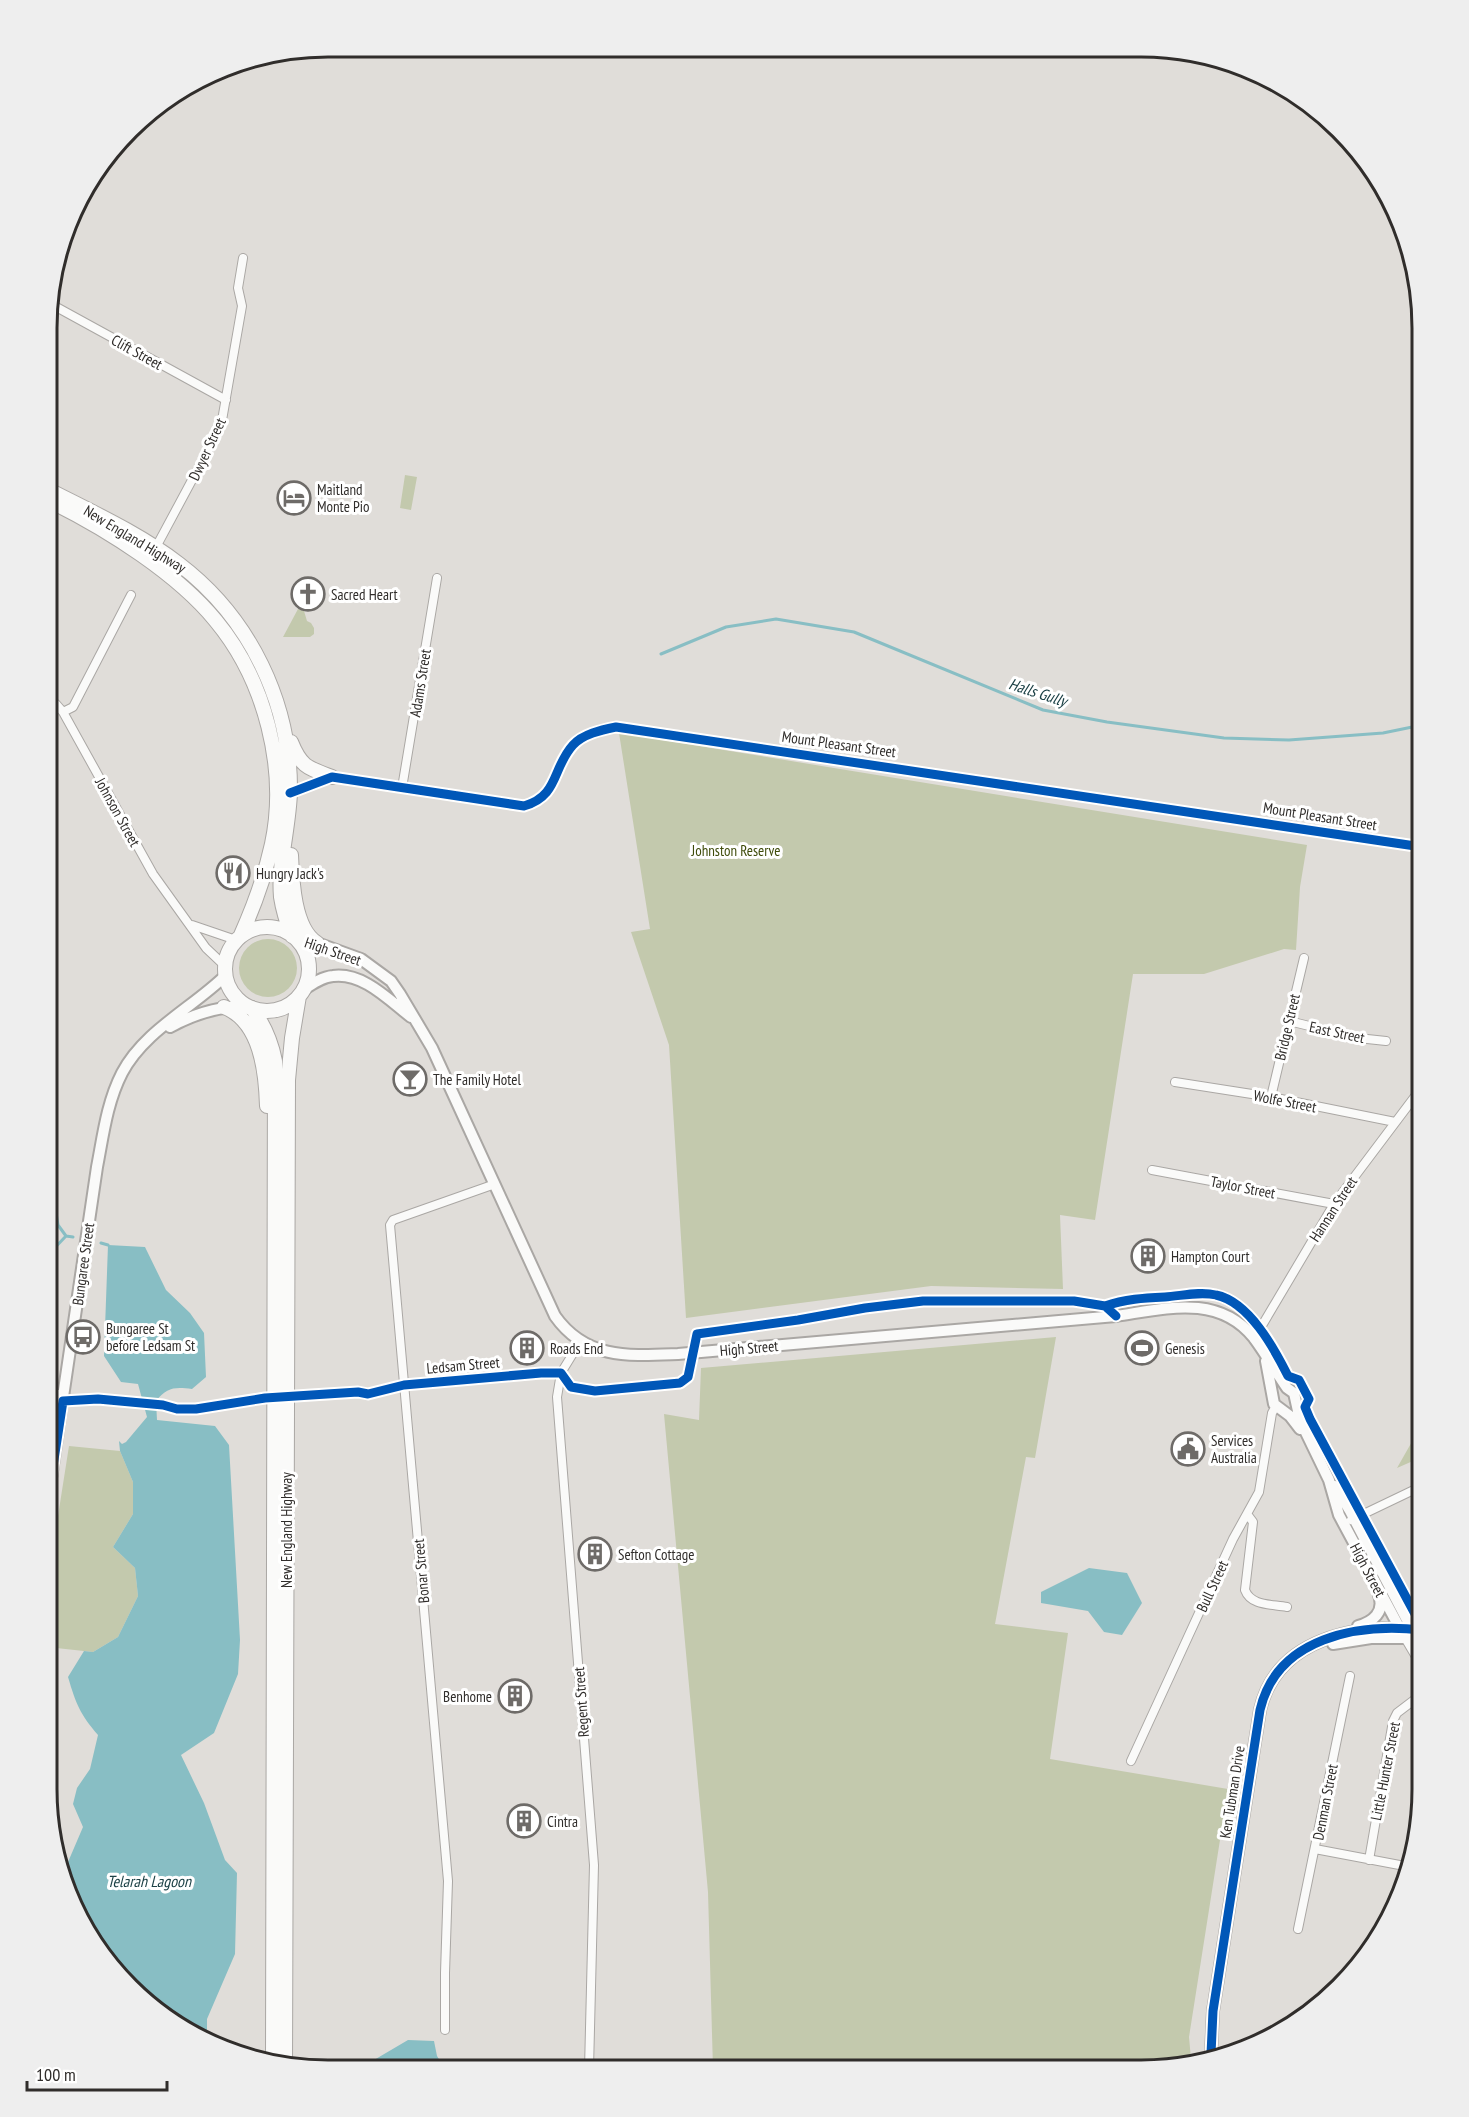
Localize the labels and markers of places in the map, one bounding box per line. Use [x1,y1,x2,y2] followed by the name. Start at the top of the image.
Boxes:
[276,480,312,516] hotel icon: Maitland Monte Pio
[317,480,370,516] place label: Maitland Monte Pio
[290,576,326,612] church icon: Sacred Heart
[331,585,398,604] place label: Sacred Heart
[215,855,251,891] restaurant icon: Hungry Jack's
[256,864,324,883] place label: Hungry Jack's
[392,1061,428,1097] bar icon: The Family Hotel
[433,1070,521,1089] place label: The Family Hotel
[1130,1238,1166,1274] building icon: Hampton Court
[1171,1247,1250,1266] place label: Hampton Court
[65,1319,101,1355] bus stop icon: Bungaree St before Ledsam St
[106,1319,195,1355] place label: Bungaree St before Ledsam St
[509,1330,545,1366] building icon: Roads End
[1124,1330,1160,1366] sports icon: Genesis
[550,1339,603,1358] place label: Roads End
[1165,1339,1205,1358] place label: Genesis
[1170,1431,1206,1467] public building icon: Services Australia
[1211,1431,1257,1467] place label: Services Australia
[577,1536,613,1572] building icon: Sefton Cottage
[618,1545,694,1564] place label: Sefton Cottage
[497,1678,533,1714] building icon: Benhome
[443,1687,492,1706] place label: Benhome
[506,1803,542,1839] building icon: Cintra
[547,1812,578,1831] place label: Cintra

